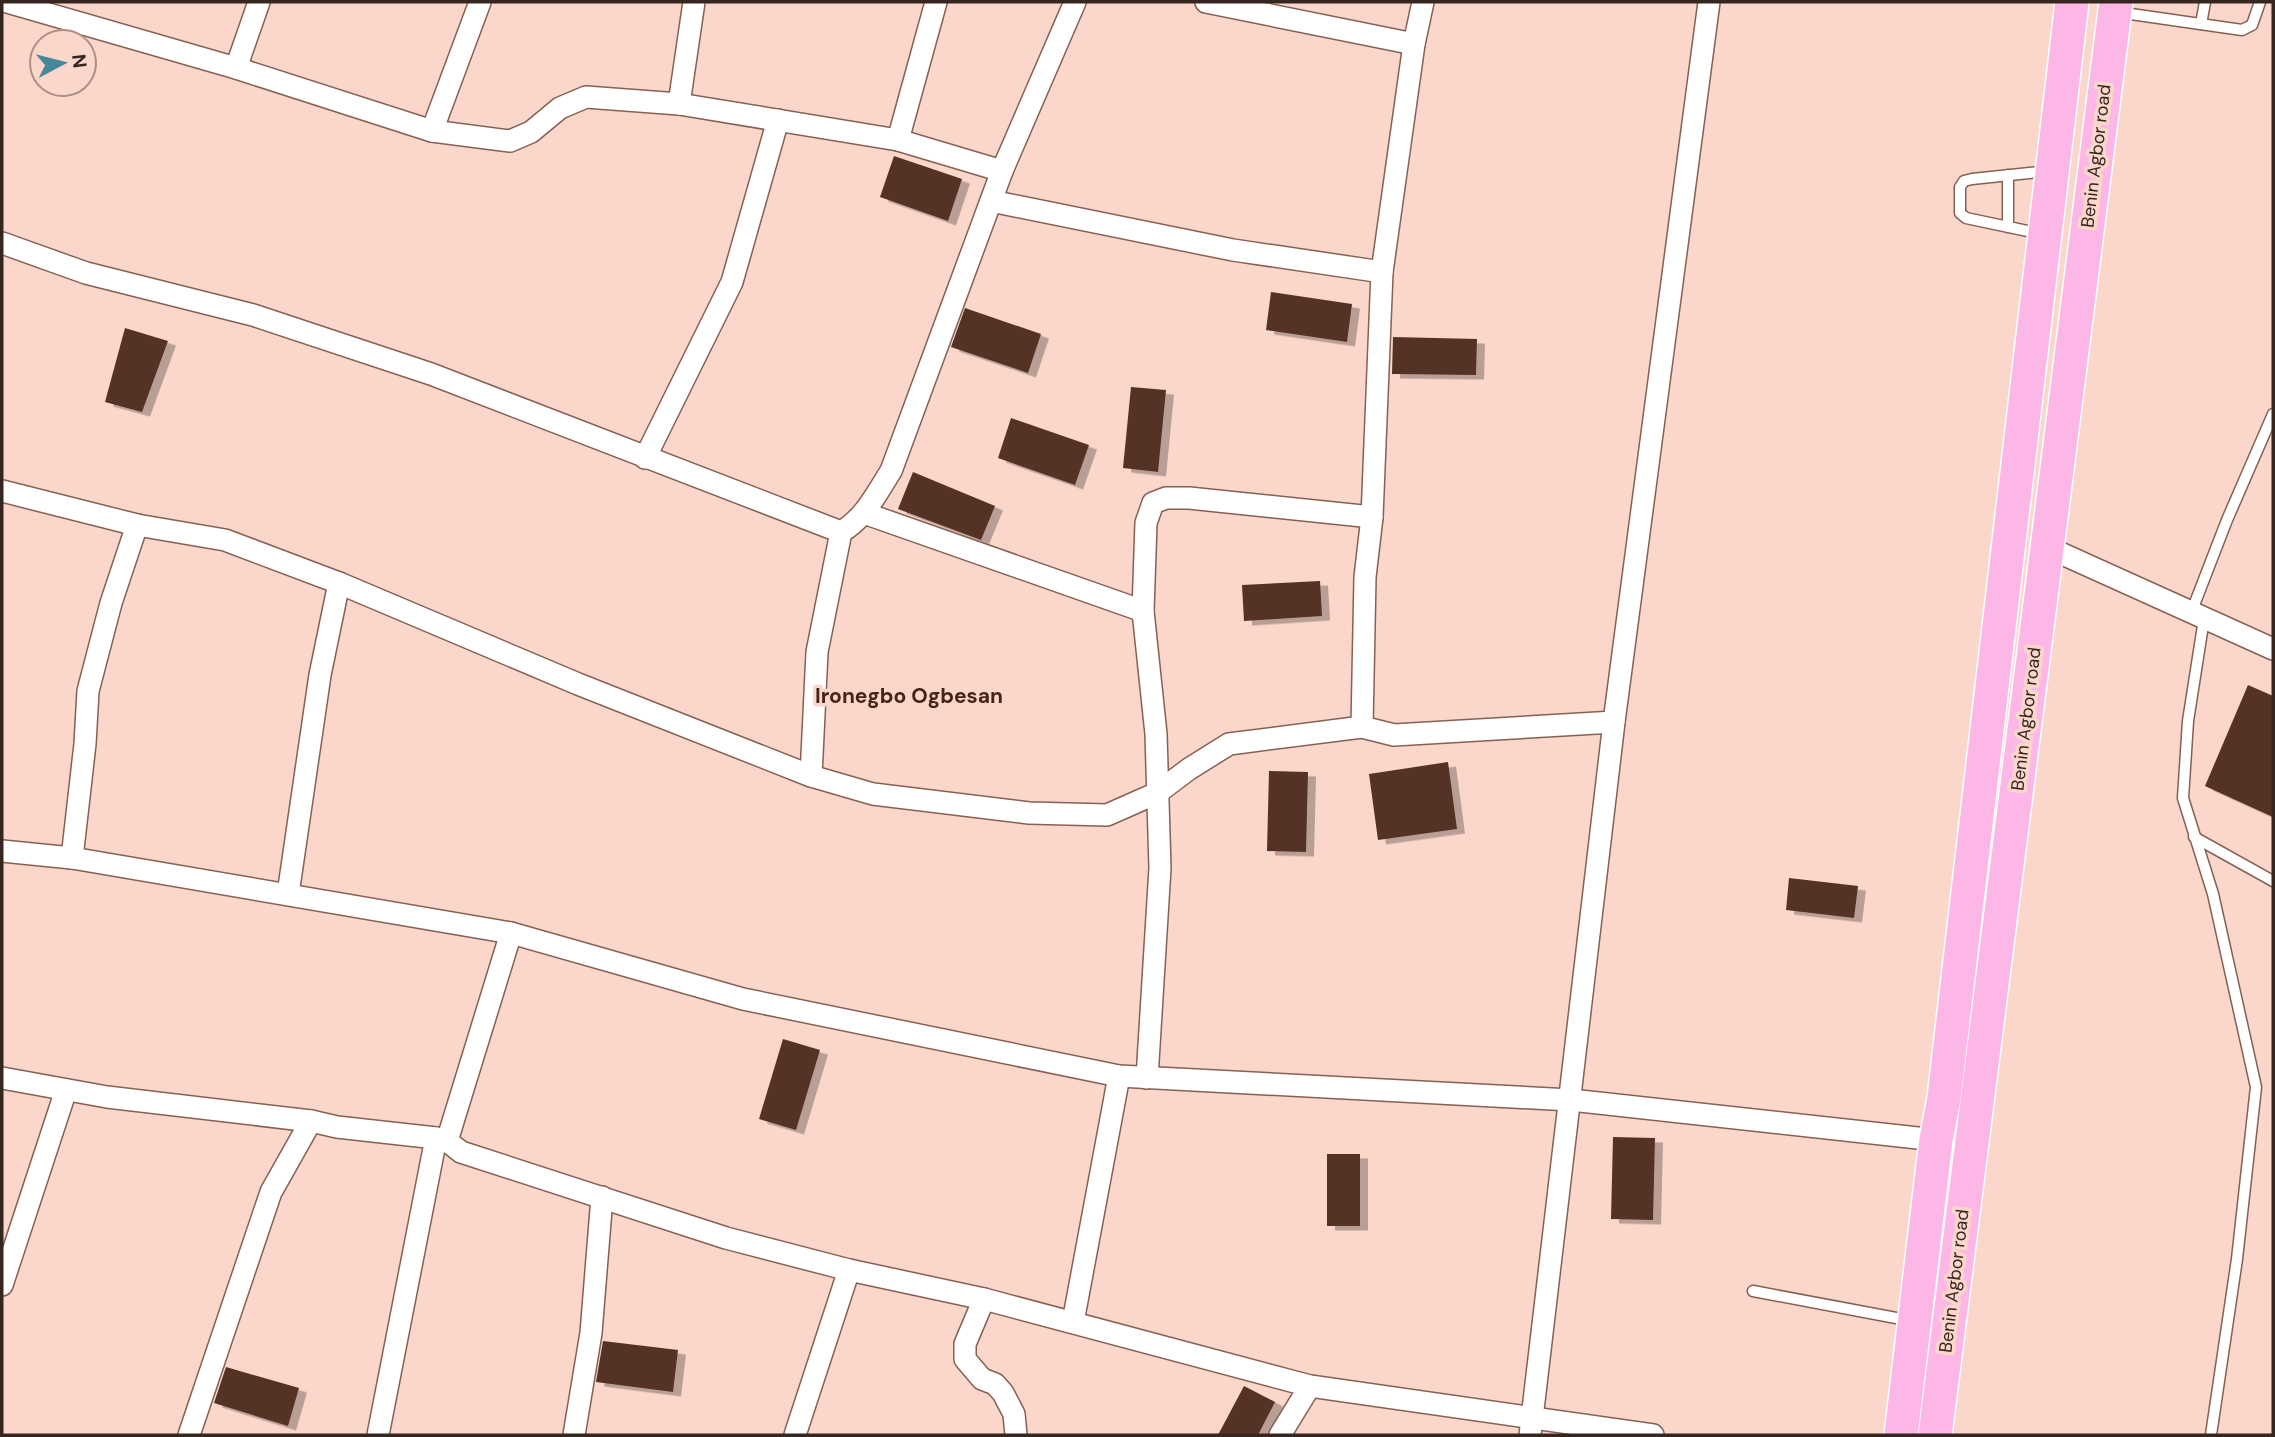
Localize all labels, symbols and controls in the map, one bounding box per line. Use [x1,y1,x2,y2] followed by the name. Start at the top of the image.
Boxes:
[28,28,98,98] north arrow
[66,53,93,69] text: N
[2075,83,2117,229] street label: Benin Agbor road
[2005,646,2047,792] street label: Benin Agbor road
[815,682,1003,710] district label: Ironegbo Ogbesan
[1933,1208,1975,1354] street label: Benin Agbor road

